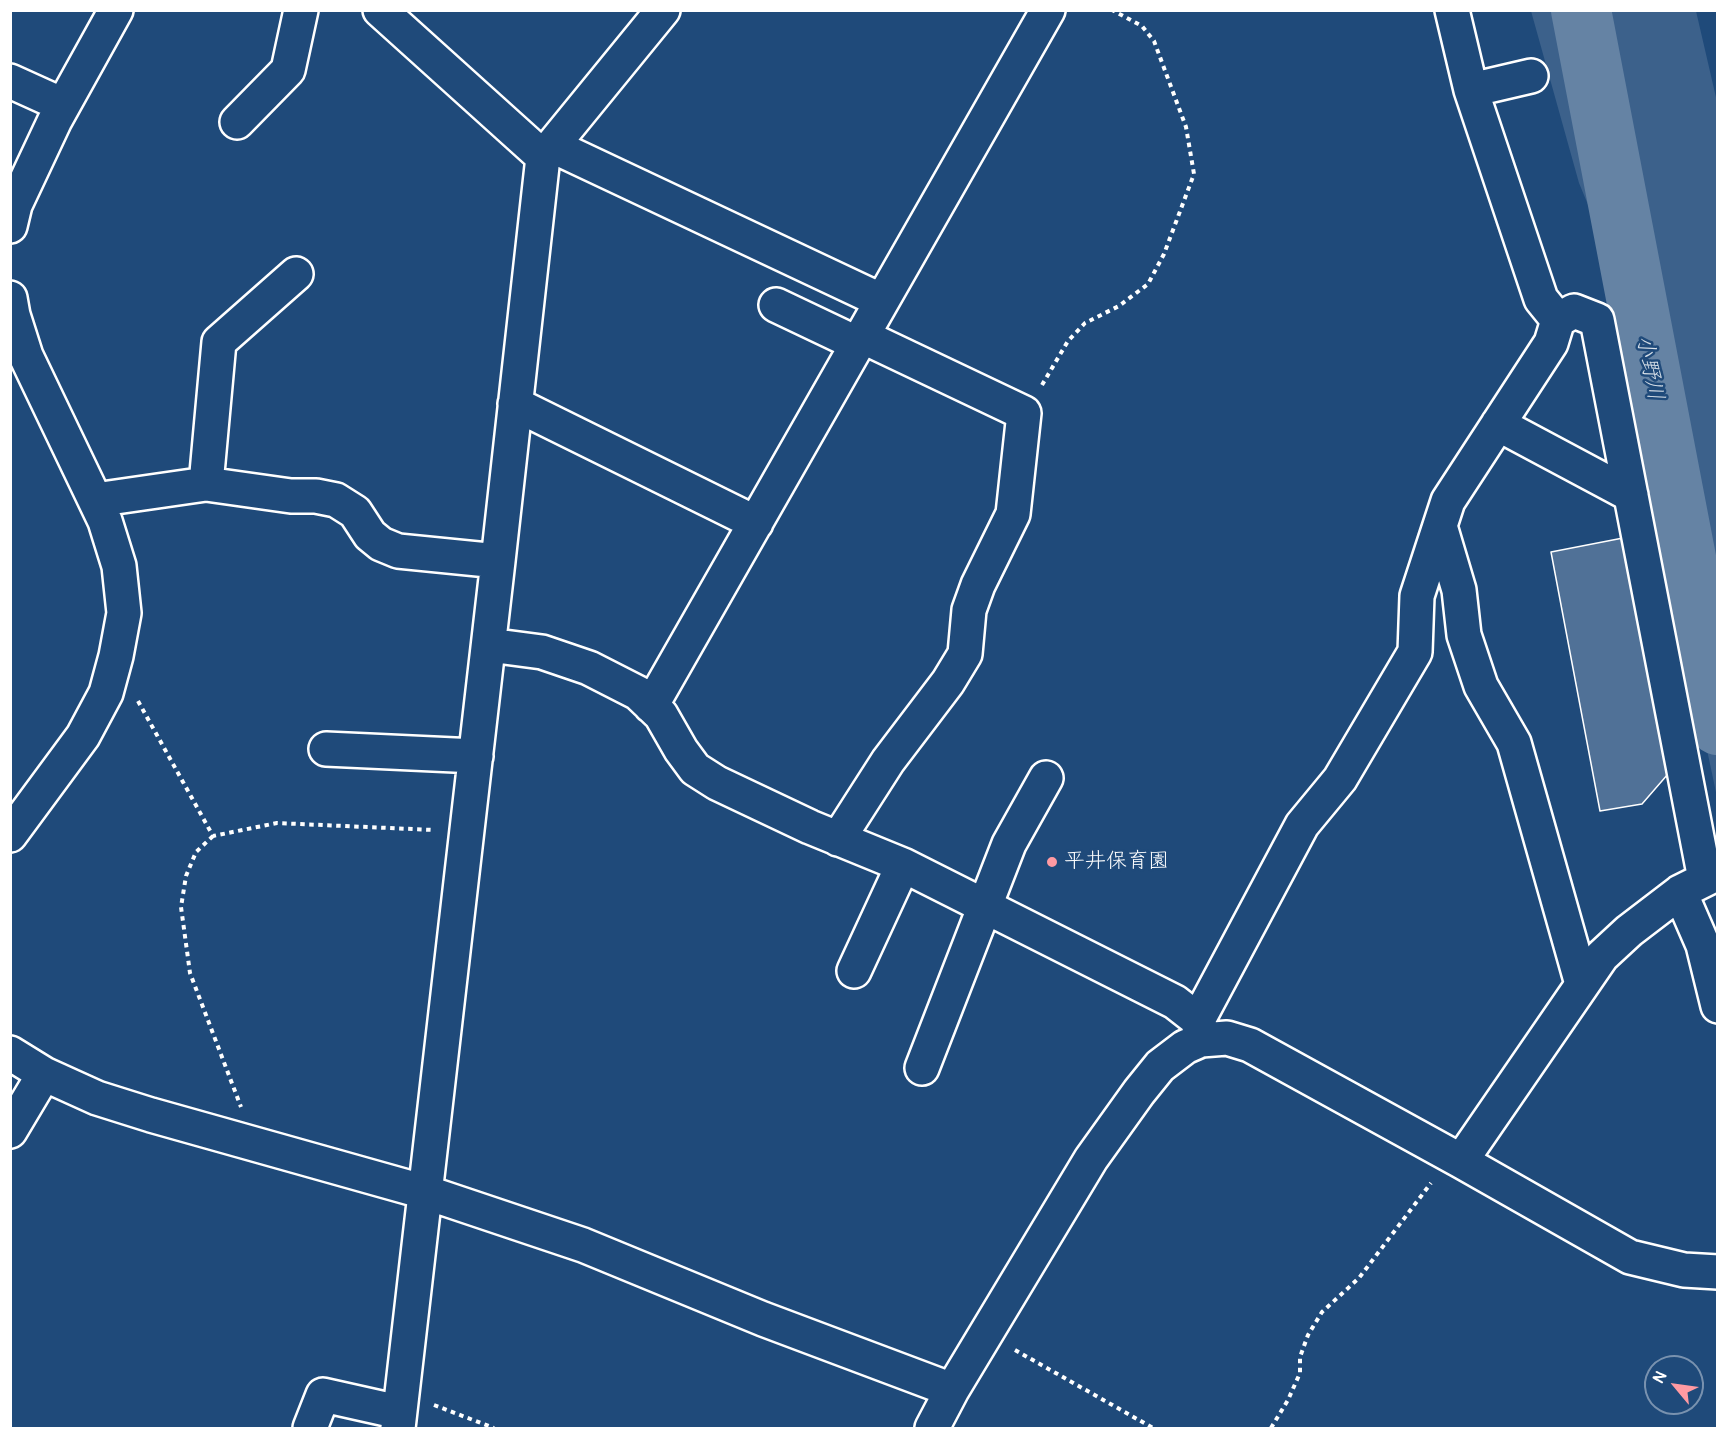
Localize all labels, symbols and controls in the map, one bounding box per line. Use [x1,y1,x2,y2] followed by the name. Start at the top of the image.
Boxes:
[1630,333,1668,403] water label: 小野川
[1064,849,1169,875] place label: 平井保育園
[1045,855,1059,869] marker: 平井保育園
[1644,1355,1704,1415] north arrow
[1649,1368,1671,1387] text: N

